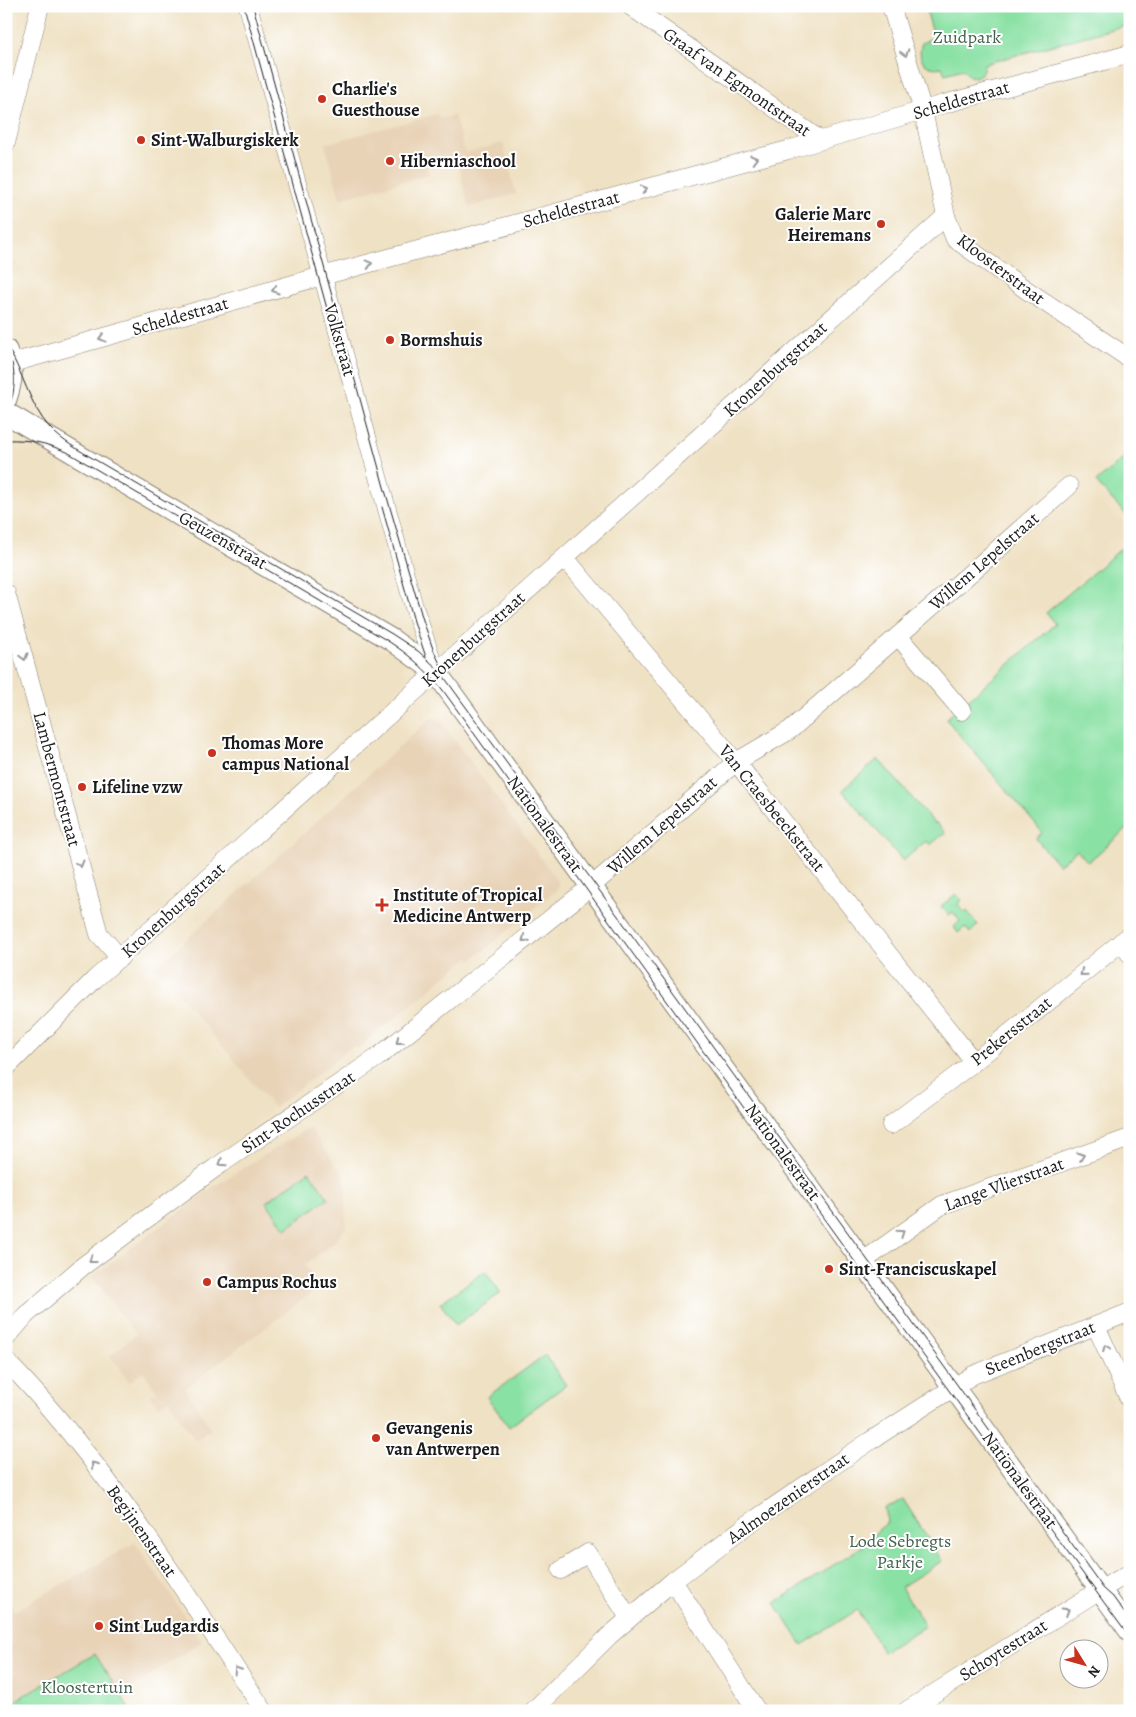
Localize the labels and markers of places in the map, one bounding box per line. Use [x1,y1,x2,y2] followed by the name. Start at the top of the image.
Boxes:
[332,77,420,122] place label: Charlie's Guesthouse
[316,93,328,105] marker: Charlie's Guesthouse
[151,128,299,152] place label: Sint-Walburgiskerk
[135,134,147,146] marker: Sint-Walburgiskerk
[400,149,516,173] place label: Hiberniaschool
[384,155,396,167] marker: Hiberniaschool
[775,202,871,247] place label: Galerie Marc Heiremans
[875,218,887,230] marker: Galerie Marc Heiremans
[400,328,483,352] place label: Bormshuis
[384,334,396,346] marker: Bormshuis
[222,731,349,776] place label: Thomas More campus National
[206,747,218,759] marker: Thomas More campus National
[92,775,183,799] place label: Lifeline vzw
[76,781,88,793] marker: Lifeline vzw
[393,883,543,928] place label: Institute of Tropical Medicine Antwerp
[375,898,389,912] marker: Institute of Tropical Medicine Antwerp
[839,1257,997,1281] place label: Sint-Franciscuskapel
[823,1263,835,1275] marker: Sint-Franciscuskapel
[217,1270,337,1294] place label: Campus Rochus
[201,1276,213,1288] marker: Campus Rochus
[385,1416,500,1461] place label: Gevangenis van Antwerpen
[370,1432,382,1444] marker: Gevangenis van Antwerpen
[109,1614,219,1638] place label: Sint Ludgardis
[93,1620,105,1632] marker: Sint Ludgardis

